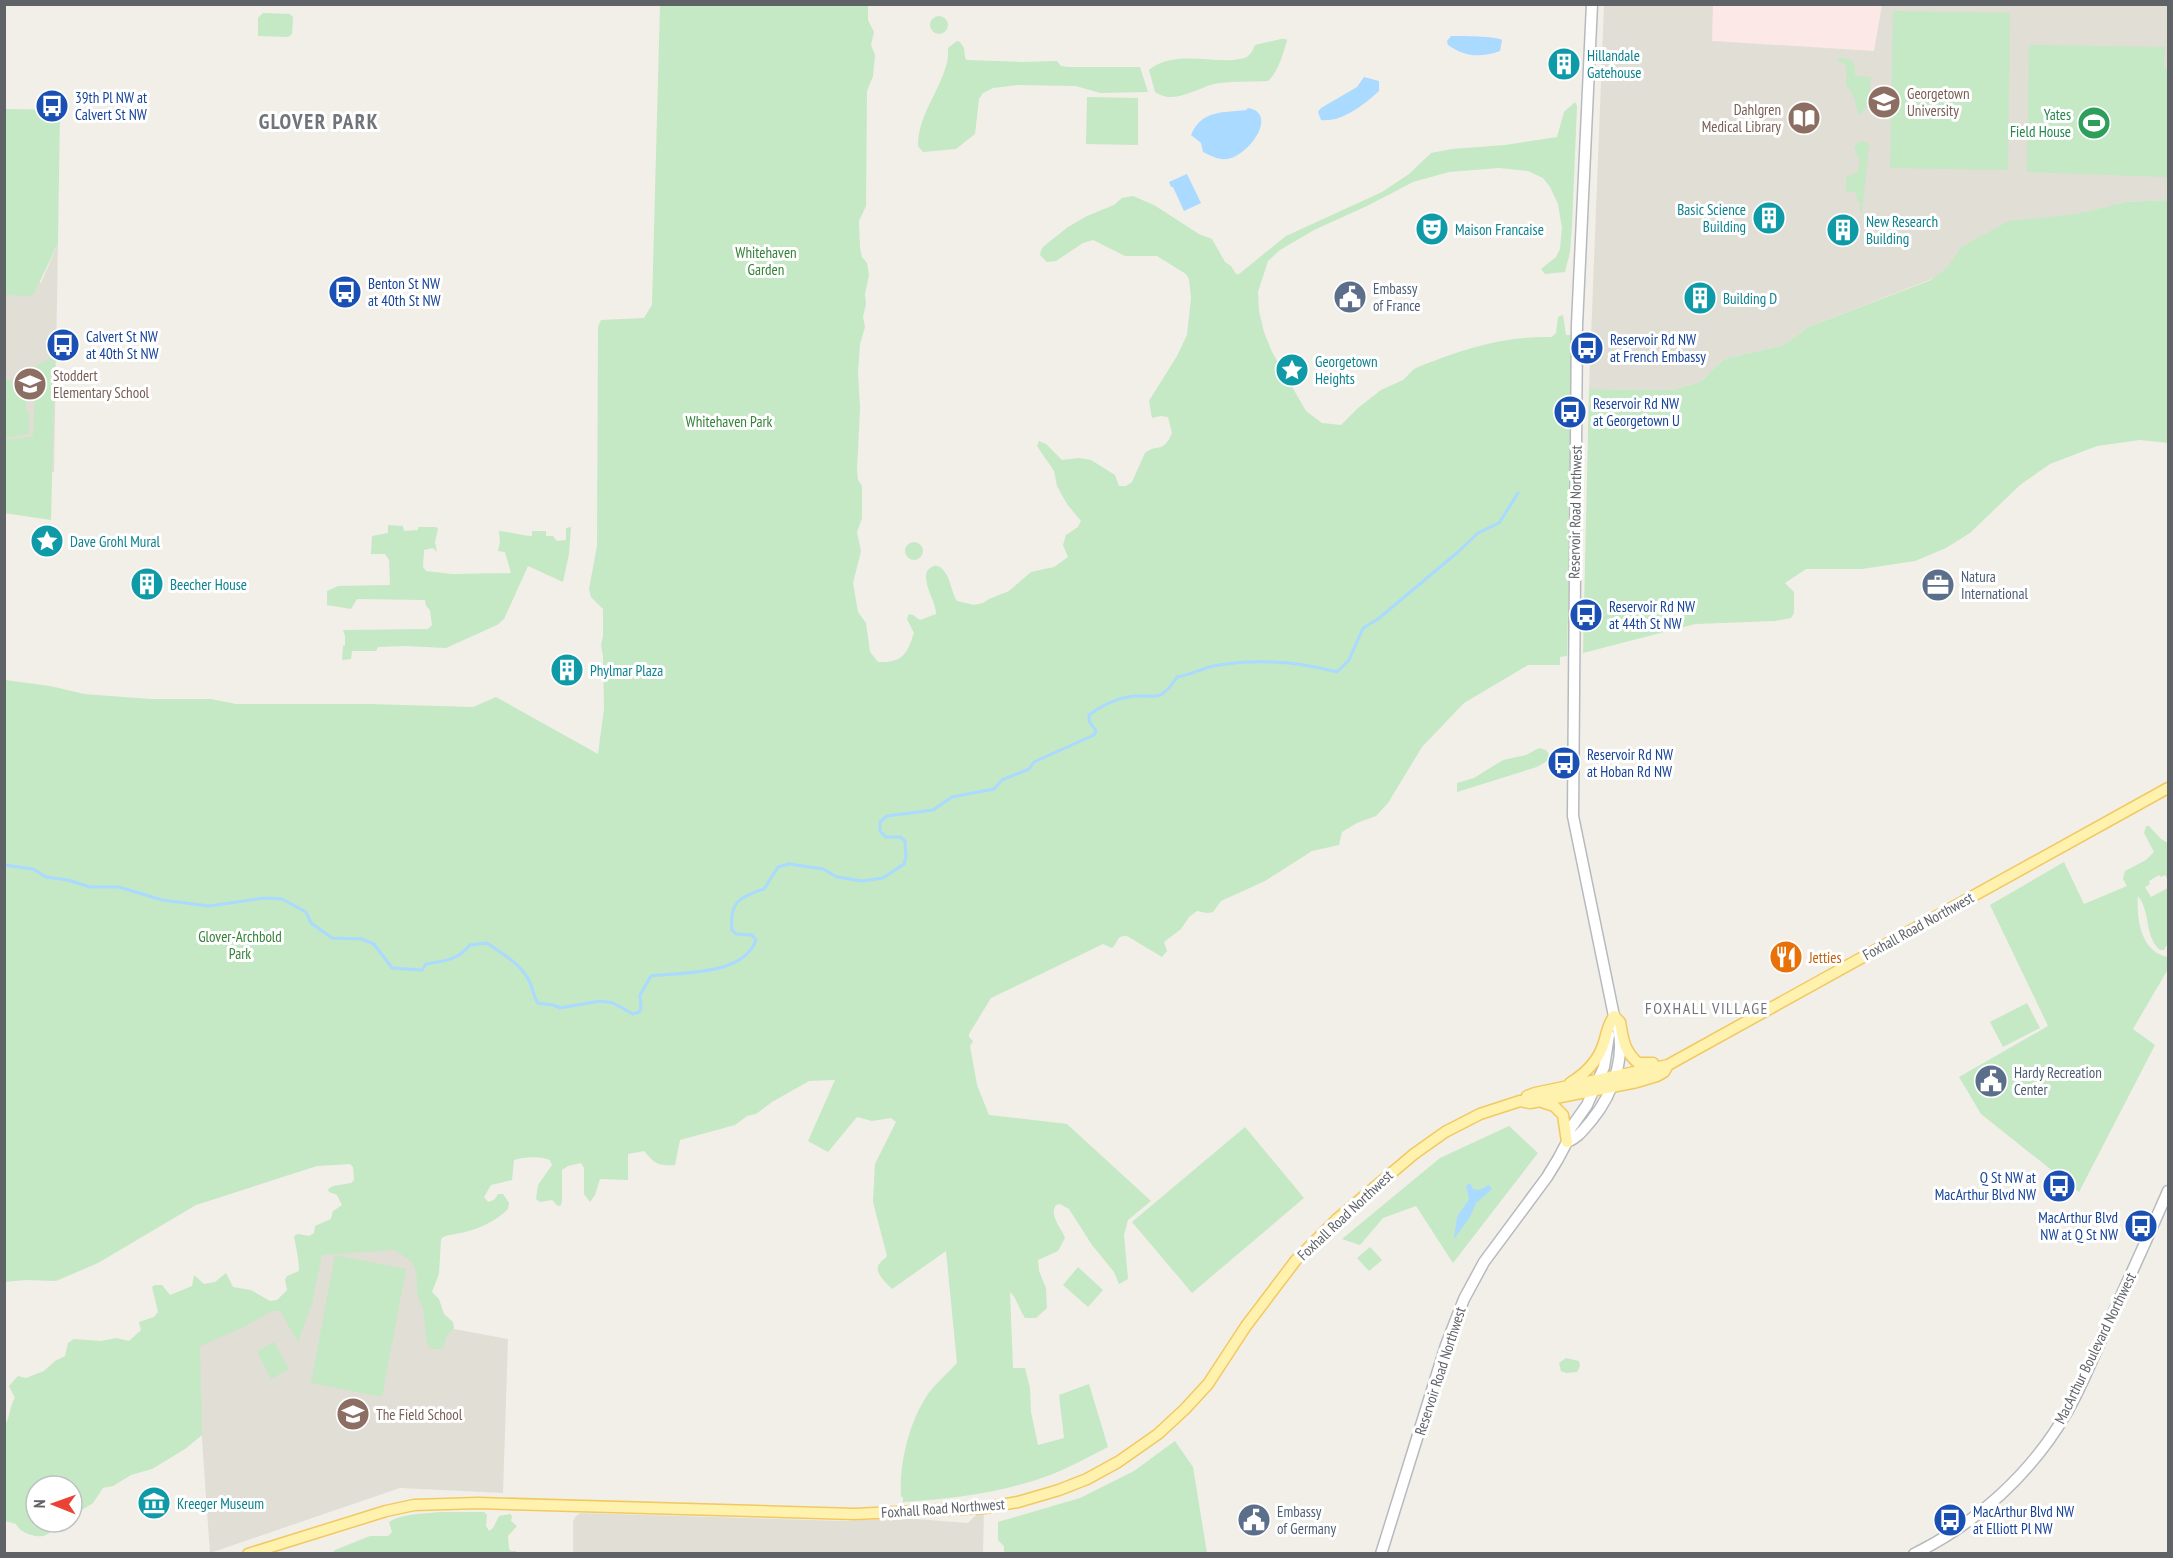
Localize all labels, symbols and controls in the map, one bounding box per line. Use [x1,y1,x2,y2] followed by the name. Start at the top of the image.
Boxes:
[1546,46,1582,82] building icon: Hillandale Gatehouse
[1587,46,1641,82] place label: Hillandale Gatehouse
[1866,84,1902,120] school or university icon: Georgetown University
[1907,84,1970,120] place label: Georgetown University
[34,88,70,124] bus stop icon: 39th Pl NW at Calvert St NW
[75,88,147,124] place label: 39th Pl NW at Calvert St NW
[1702,100,1781,136] place label: Dahlgren Medical Library
[1786,100,1822,136] library icon: Dahlgren Medical Library
[2010,105,2071,141] place label: Yates Field House
[2076,105,2112,141] sports icon: Yates Field House
[259,108,379,135] district label: GLOVER PARK
[1677,200,1746,236] place label: Basic Science Building
[1751,200,1787,236] building icon: Basic Science Building
[1414,211,1450,247] theatre icon: Maison Francaise
[1825,212,1861,248] building icon: New Research Building
[1866,212,1938,248] place label: New Research Building
[1455,220,1544,239] place label: Maison Francaise
[735,243,797,279] park label: Whitehaven Garden
[327,274,363,310] bus stop icon: Benton St NW at 40th St NW
[368,274,441,310] place label: Benton St NW at 40th St NW
[1332,279,1368,315] public building icon: Embassy of France
[1373,279,1421,315] place label: Embassy of France
[1682,280,1718,316] building icon: Building D
[1723,289,1777,308] place label: Building D
[45,327,81,363] bus stop icon: Calvert St NW at 40th St NW
[86,327,159,363] place label: Calvert St NW at 40th St NW
[1569,330,1605,366] bus stop icon: Reservoir Rd NW at French Embassy
[1610,330,1706,366] place label: Reservoir Rd NW at French Embassy
[1274,352,1310,388] place icon: Georgetown Heights
[1315,352,1378,388] place label: Georgetown Heights
[12,366,48,402] school or university icon: Stoddert Elementary School
[53,366,150,402] place label: Stoddert Elementary School
[1552,394,1588,430] bus stop icon: Reservoir Rd NW at Georgetown U
[1593,394,1680,430] place label: Reservoir Rd NW at Georgetown U
[686,412,773,431] park label: Whitehaven Park
[1564,445,1586,579] street label: Reservoir Road Northwest
[29,523,65,559] place icon: Dave Grohl Mural
[70,532,160,551] place label: Dave Grohl Mural
[129,566,165,602] building icon: Beecher House
[1920,567,1956,603] office icon: Natura International
[1961,567,2028,603] place label: Natura International
[170,575,247,594] place label: Beecher House
[1568,597,1604,633] bus stop icon: Reservoir Rd NW at 44th St NW
[1609,597,1695,633] place label: Reservoir Rd NW at 44th St NW
[549,652,585,688] building icon: Phylmar Plaza
[590,661,663,680] place label: Phylmar Plaza
[1546,745,1582,781] bus stop icon: Reservoir Rd NW at Hoban Rd NW
[1587,745,1673,781] place label: Reservoir Rd NW at Hoban Rd NW
[1859,888,1977,964] street label: Foxhall Road Northwest
[198,927,282,963] park label: Glover-Archbold Park
[1768,939,1804,975] restaurant icon: Jetties
[1808,948,1842,967] place label: Jetties
[1645,998,1769,1018] district label: FOXHALL VILLAGE
[1973,1063,2009,1099] public building icon: Hardy Recreation Center
[2014,1063,2102,1099] place label: Hardy Recreation Center
[1293,1166,1397,1264] street label: Foxhall Road Northwest
[1935,1168,2036,1204] place label: Q St NW at MacArthur Blvd NW
[2041,1168,2077,1204] bus stop icon: Q St NW at MacArthur Blvd NW
[2038,1208,2118,1244] place label: MacArthur Blvd NW at Q St NW
[2123,1208,2159,1244] bus stop icon: MacArthur Blvd NW at Q St NW
[2050,1269,2140,1427] street label: MacArthur Boulevard Northwest
[1410,1305,1470,1437] street label: Reservoir Road Northwest
[335,1396,371,1432] school or university icon: The Field School
[376,1405,463,1424] place label: The Field School
[24,1474,84,1534] north arrow
[136,1485,172,1521] museum icon: Kreeger Museum
[177,1494,264,1513] place label: Kreeger Museum
[881,1494,1005,1522] street label: Foxhall Road Northwest
[29,1499,49,1508] text: N
[1236,1502,1272,1538] public building icon: Embassy of Germany
[1277,1502,1336,1538] place label: Embassy of Germany
[1932,1502,1968,1538] bus stop icon: MacArthur Blvd NW at Elliott Pl NW
[1973,1502,2074,1538] place label: MacArthur Blvd NW at Elliott Pl NW

